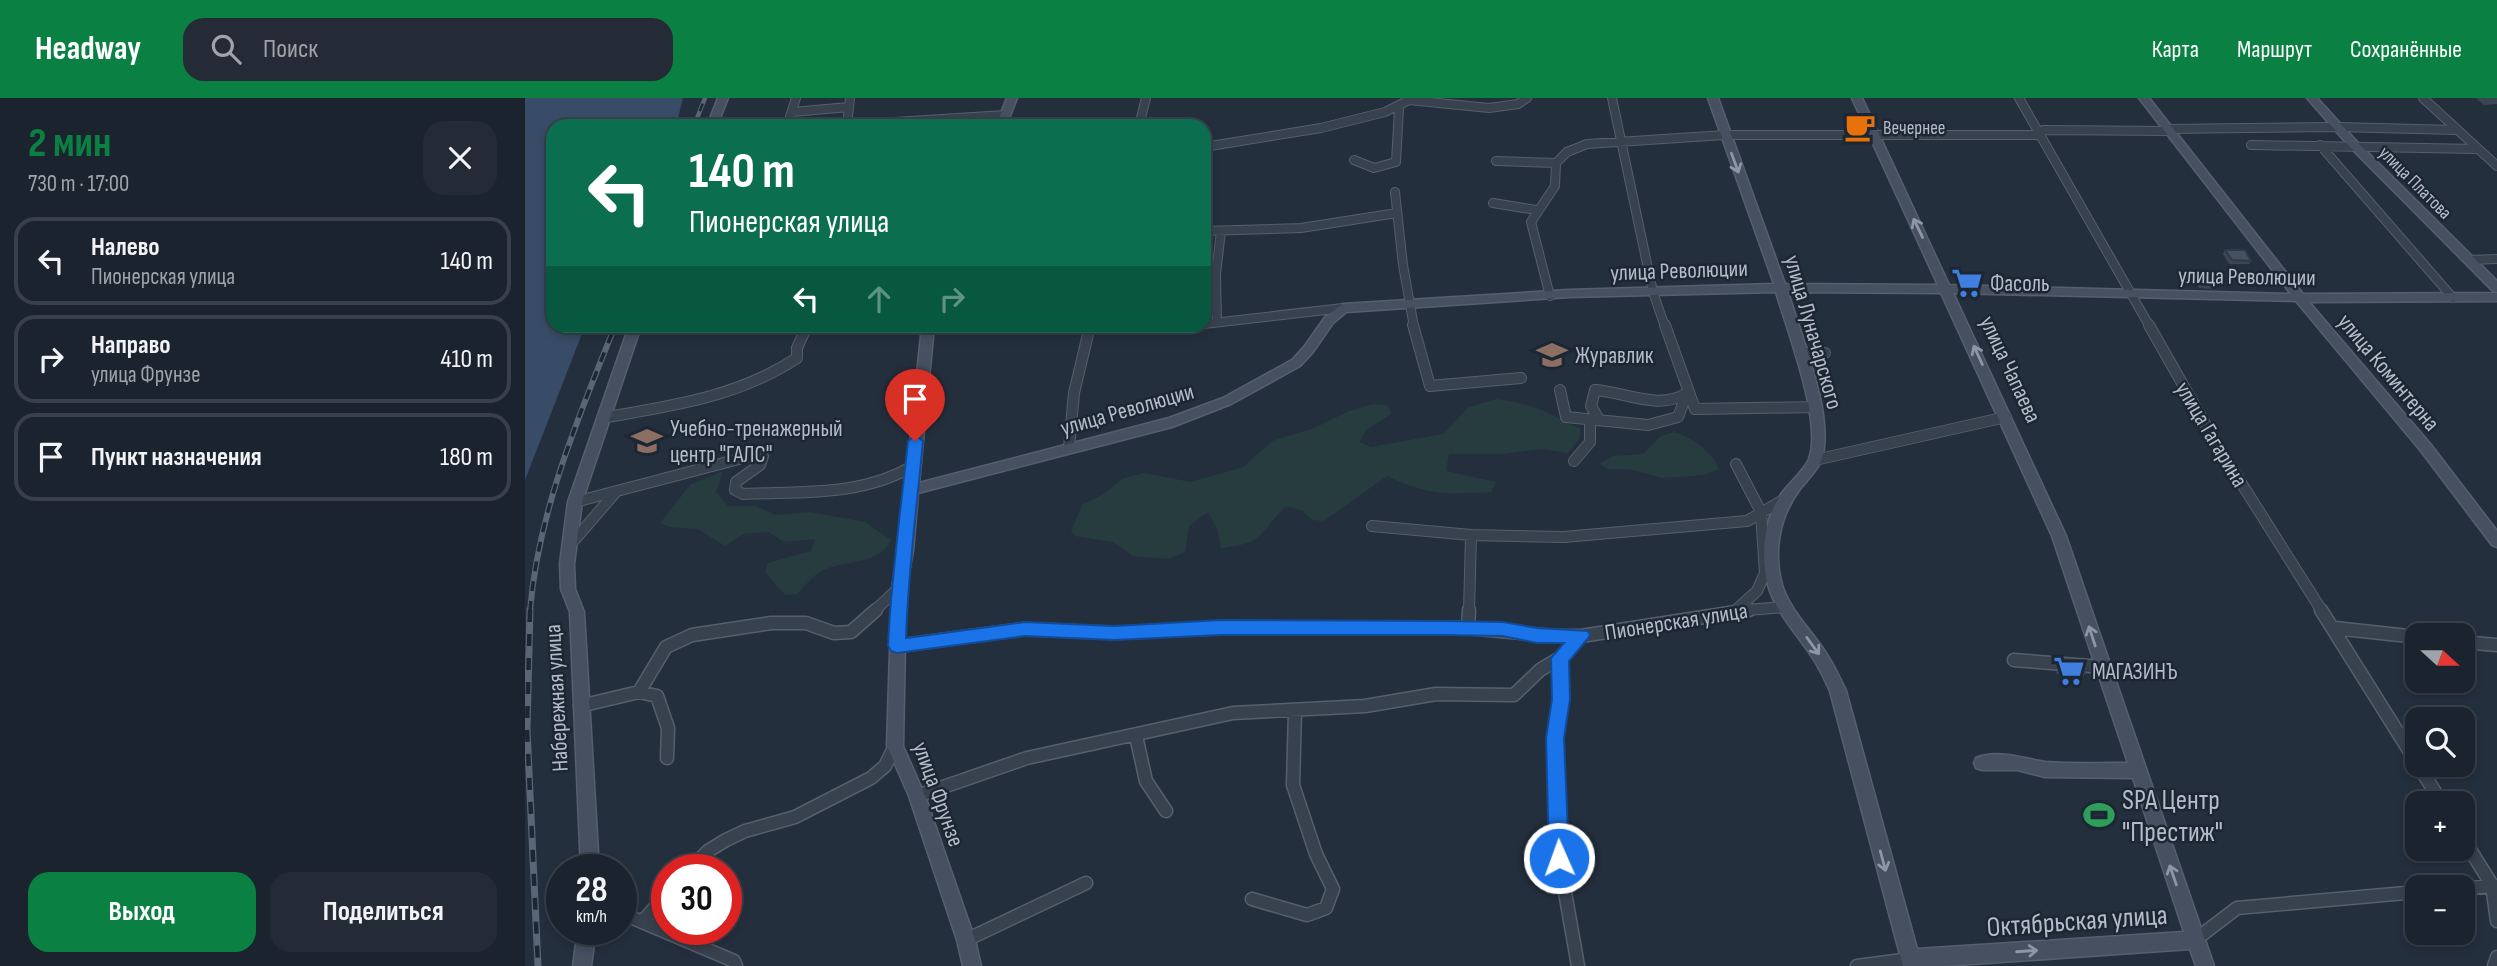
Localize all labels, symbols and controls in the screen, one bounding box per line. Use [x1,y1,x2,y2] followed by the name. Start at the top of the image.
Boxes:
[183,18,673,81] search box
[35,29,141,69] text: Headway
[207,30,245,68] icon: search
[263,34,318,65] text: Поиск
[2152,35,2199,64] text: Карта
[2237,35,2312,64] text: Маршрут
[2350,35,2462,64] text: Сохранённые
[1843,110,1877,144] cafe icon: Вечернее
[1883,117,1945,140] place label: Вечернее
[28,118,111,169] text: 2 мин
[423,121,497,195] button: close
[2374,142,2456,224] street label: улица Платова
[689,143,795,202] text: 140 m
[574,147,665,238] icon: left
[1730,151,1742,173] one-way arrow
[28,170,129,198] text: 730 m · 17:00
[689,203,889,242] text: Пионерская улица
[1911,218,1924,239] one-way arrow
[91,232,160,263] text: Налево
[32,242,70,280] icon: left
[441,246,493,277] text: 140 m
[1778,252,1848,413] street label: улица Луначарского
[1610,255,1748,287] street label: улица Революции
[2178,262,2316,292] street label: улица Революции
[91,263,235,291] text: Пионерская улица
[1950,266,1984,300] supermarket icon: Фасоль
[1990,270,2050,298] place label: Фасоль
[787,280,825,318] icon: left
[860,280,898,318] icon: ahead
[933,280,971,318] icon: right
[2331,308,2445,437] street label: улица Коминтерна
[1973,312,2047,427] street label: улица Чапаева
[91,330,170,361] text: Направо
[1535,338,1569,372] school or university icon: Журавлик
[32,340,70,378] icon: right
[1575,342,1654,370] place label: Журавлик
[441,344,493,375] text: 410 m
[1971,345,1984,366] one-way arrow
[91,361,200,389] text: улица Фрунзе
[885,369,945,441] pin
[2169,377,2254,492] street label: улица Гагарина
[1057,378,1197,442] street label: улица Революции
[896,380,934,418] icon: arrive
[670,415,843,469] place label: Учебно-тренажерный центр "ГАЛС"
[630,424,664,458] school or university icon: Учебно-тренажерный центр "ГАЛС"
[32,438,70,476] icon: arrive
[91,442,262,473] text: Пункт назначения
[440,442,493,473] text: 180 m
[1603,597,1749,647] street label: Пионерская улица
[2405,623,2475,693] north arrow
[2405,623,2475,945] map controls
[539,624,575,772] street label: Набережная улица
[2085,626,2098,648] one-way arrow
[1806,636,1820,655] one-way arrow
[2052,654,2086,688] supermarket icon: МАГАЗИНЪ
[2092,658,2178,686] place label: МАГАЗИНЪ
[2405,707,2475,777] button: search
[906,738,970,851] street label: улица Фрунзе
[2122,784,2223,849] place label: SPA Центр "Престиж"
[2405,791,2475,861] button: +
[2082,798,2116,832] sports icon: SPA Центр "Престиж"
[1522,821,1596,895] position arrow
[1878,850,1891,872] one-way arrow
[651,854,742,945] speed limit sign: 30
[2165,865,2178,887] one-way arrow
[576,869,607,912] text: 28
[28,872,256,952] button: Выход
[270,872,497,952] button: Поделиться
[2405,875,2475,945] button: −
[1986,899,2169,944] street label: Октябрьская улица
[576,906,607,927] text: km/h
[2015,945,2038,958] one-way arrow

